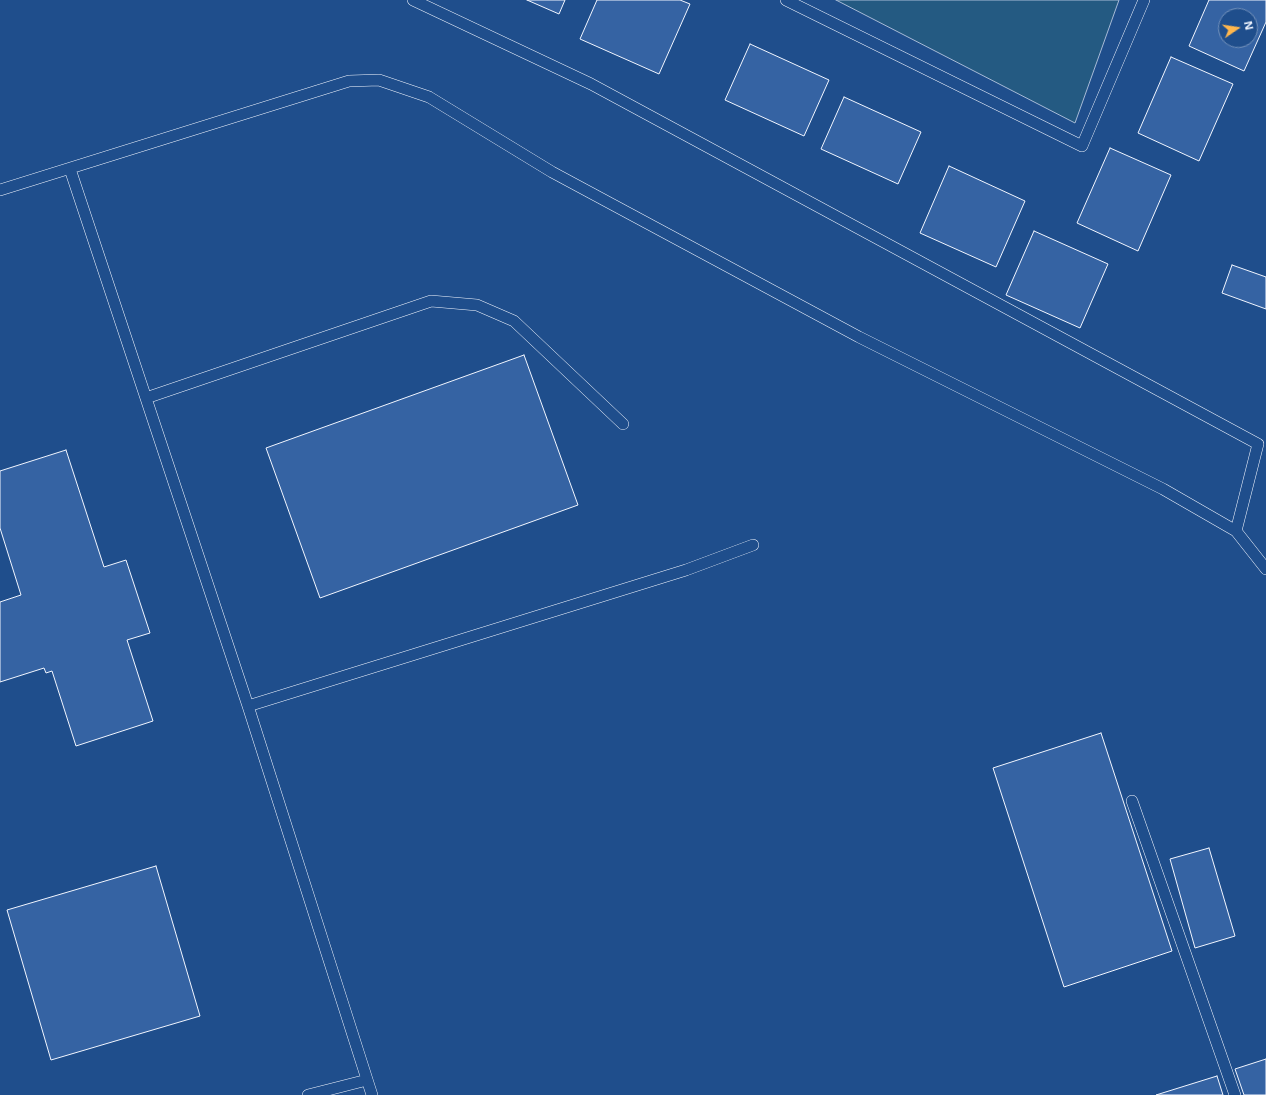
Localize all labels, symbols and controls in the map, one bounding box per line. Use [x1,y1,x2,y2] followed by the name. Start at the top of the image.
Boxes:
[1218,8,1258,48] north arrow
[1241,19,1258,31] text: N

